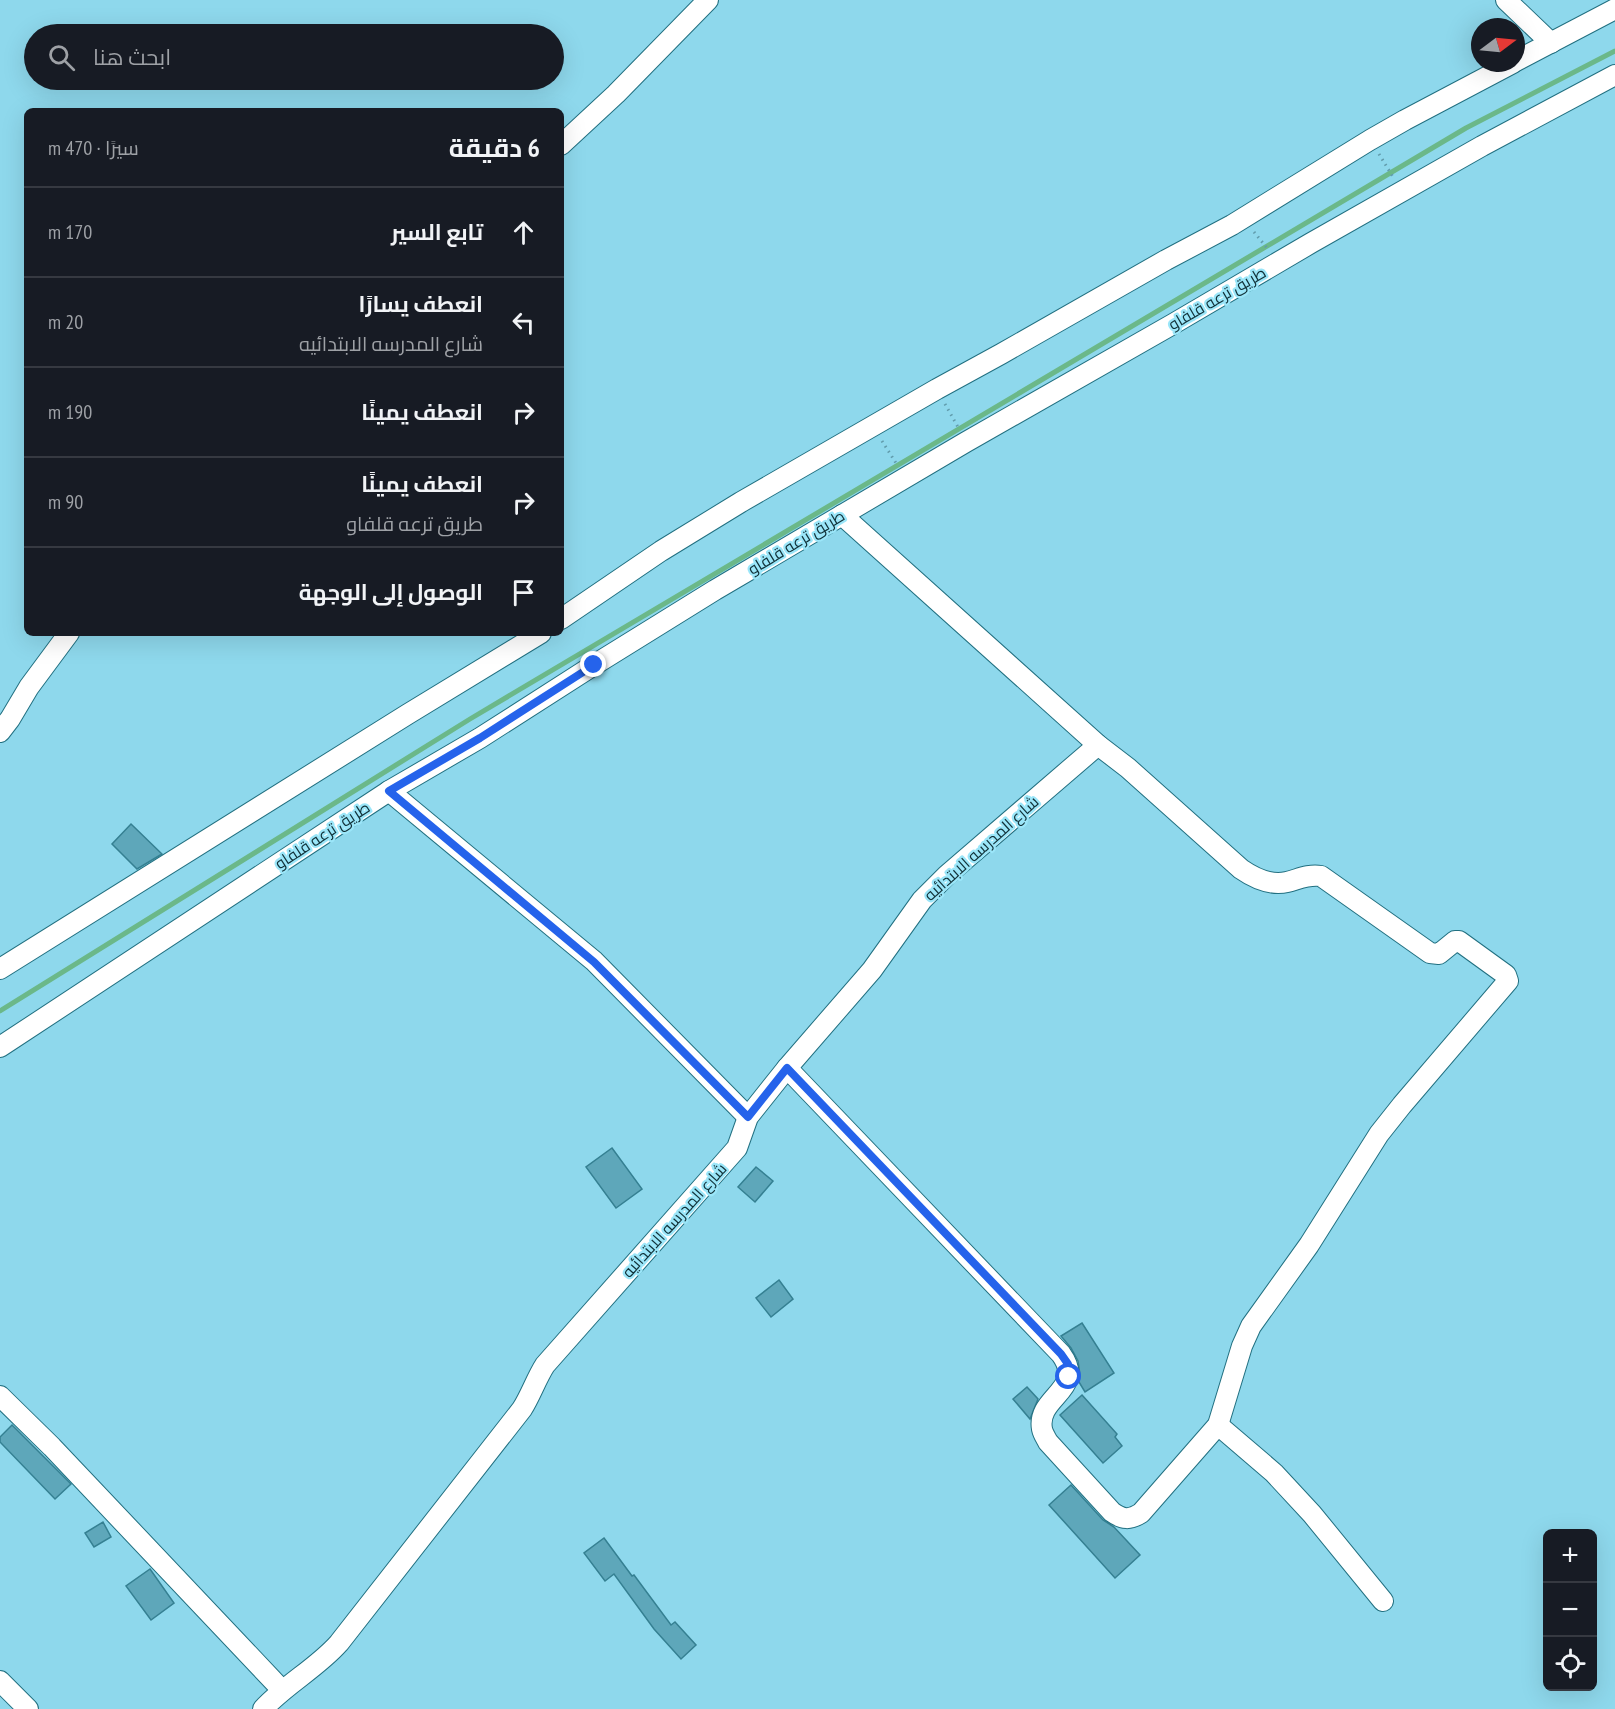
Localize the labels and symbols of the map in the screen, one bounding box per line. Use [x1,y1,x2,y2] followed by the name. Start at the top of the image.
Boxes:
[1471,18,1525,72] north arrow
[1165,262,1270,335] street label: طريق ترعه قلفاو
[744,505,849,580] street label: طريق ترعه قلفاو
[580,651,606,677] route end
[920,791,1044,906] street label: شارع المدرسه الابتدائيه
[271,797,374,874] street label: طريق ترعه قلفاو
[617,1159,732,1283] street label: شارع المدرسه الابتدائيه
[1055,1363,1081,1389] route start

